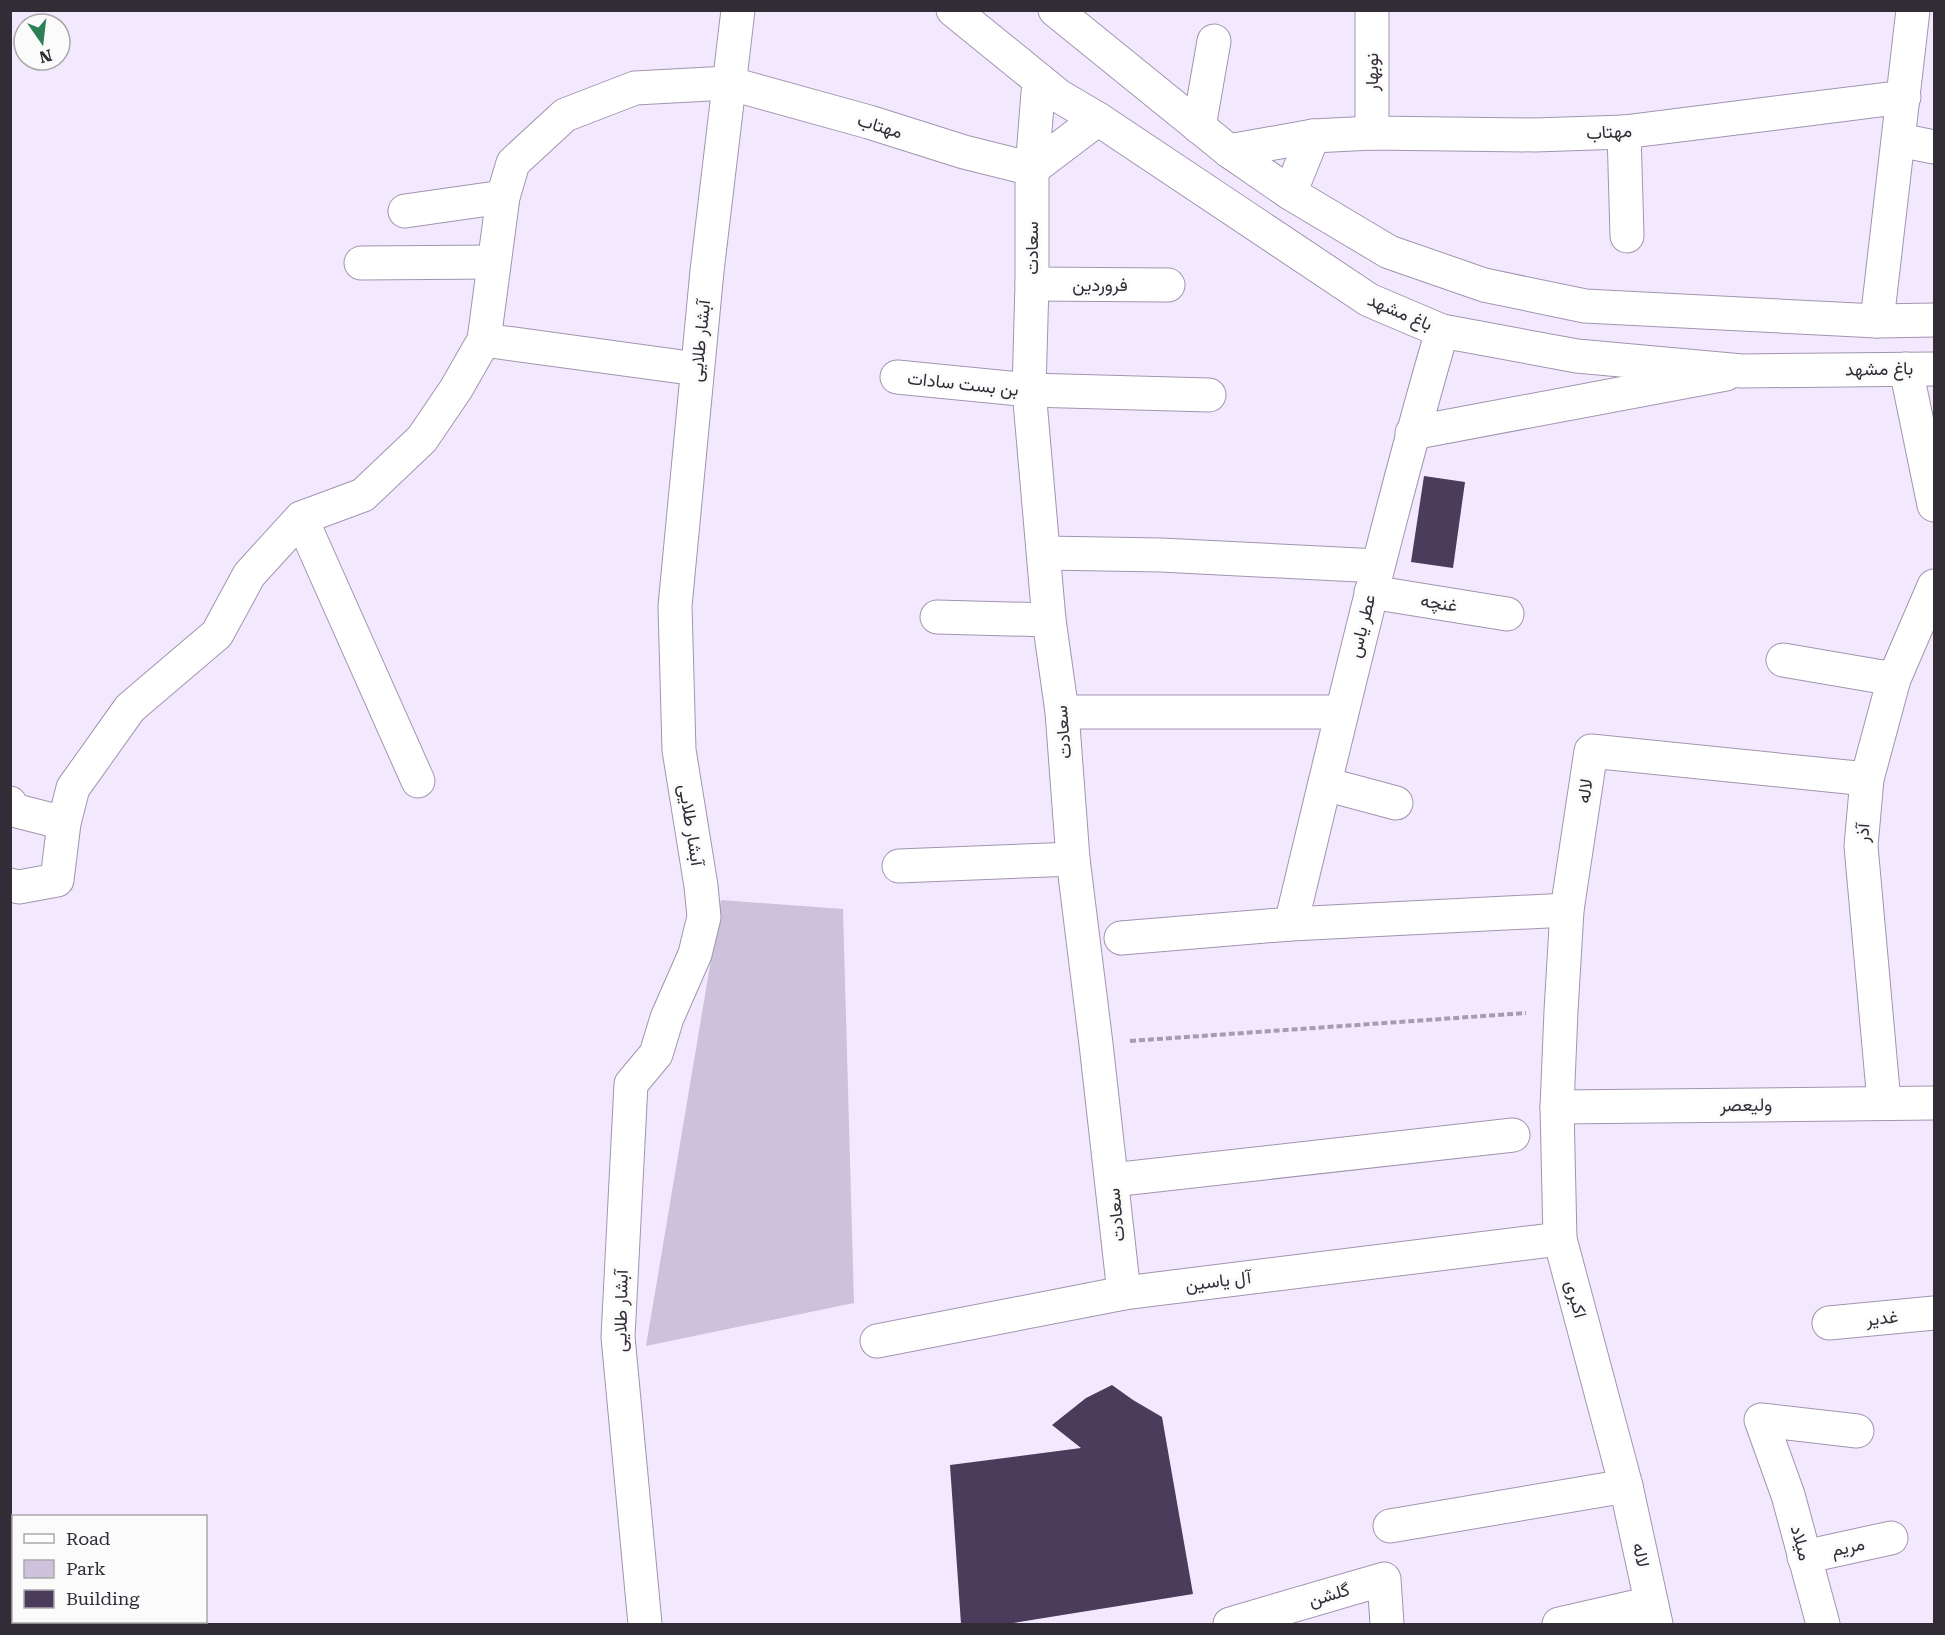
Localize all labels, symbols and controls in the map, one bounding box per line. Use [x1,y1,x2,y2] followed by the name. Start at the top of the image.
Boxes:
[12,12,72,72] north arrow
[37,45,54,67] text: N
[1361,53,1383,92] street label: نوبهار
[855,109,905,143] street label: مهتاب
[1586,120,1632,144] street label: مهتاب
[1021,221,1042,275] street label: سعادت
[1072,274,1128,296] street label: فروردین
[1364,289,1436,336] street label: باغ مشهد
[685,297,715,383] street label: آبشار طلایی
[1845,357,1913,382] street label: باغ مشهد
[906,367,1020,401] street label: بن بست سادات
[1419,589,1459,618] street label: غنچه
[1344,592,1380,660] street label: عطر یاس
[1050,704,1075,760] street label: سعادت
[1572,777,1597,805] street label: لاله
[674,783,709,869] street label: آبشار طلایی
[1851,821,1875,844] street label: آذر
[1719,1094,1772,1116] street label: ولیعصر
[1102,1187,1129,1243] street label: سعادت
[1184,1266,1254,1296] street label: آل یاسین
[609,1268,633,1352] street label: آبشار طلایی
[1560,1278,1592,1320] street label: اکبری
[1864,1305,1899,1331] street label: غدیر
[12,1515,207,1623] legend
[1787,1523,1816,1563] street label: میلاد
[66,1528,111,1549] text: Road
[1829,1533,1867,1562] street label: مریم
[1629,1541,1654,1569] street label: لاله
[66,1558,106,1579] text: Park
[1306,1578,1352,1612] street label: گلشن
[66,1588,140,1609] text: Building

